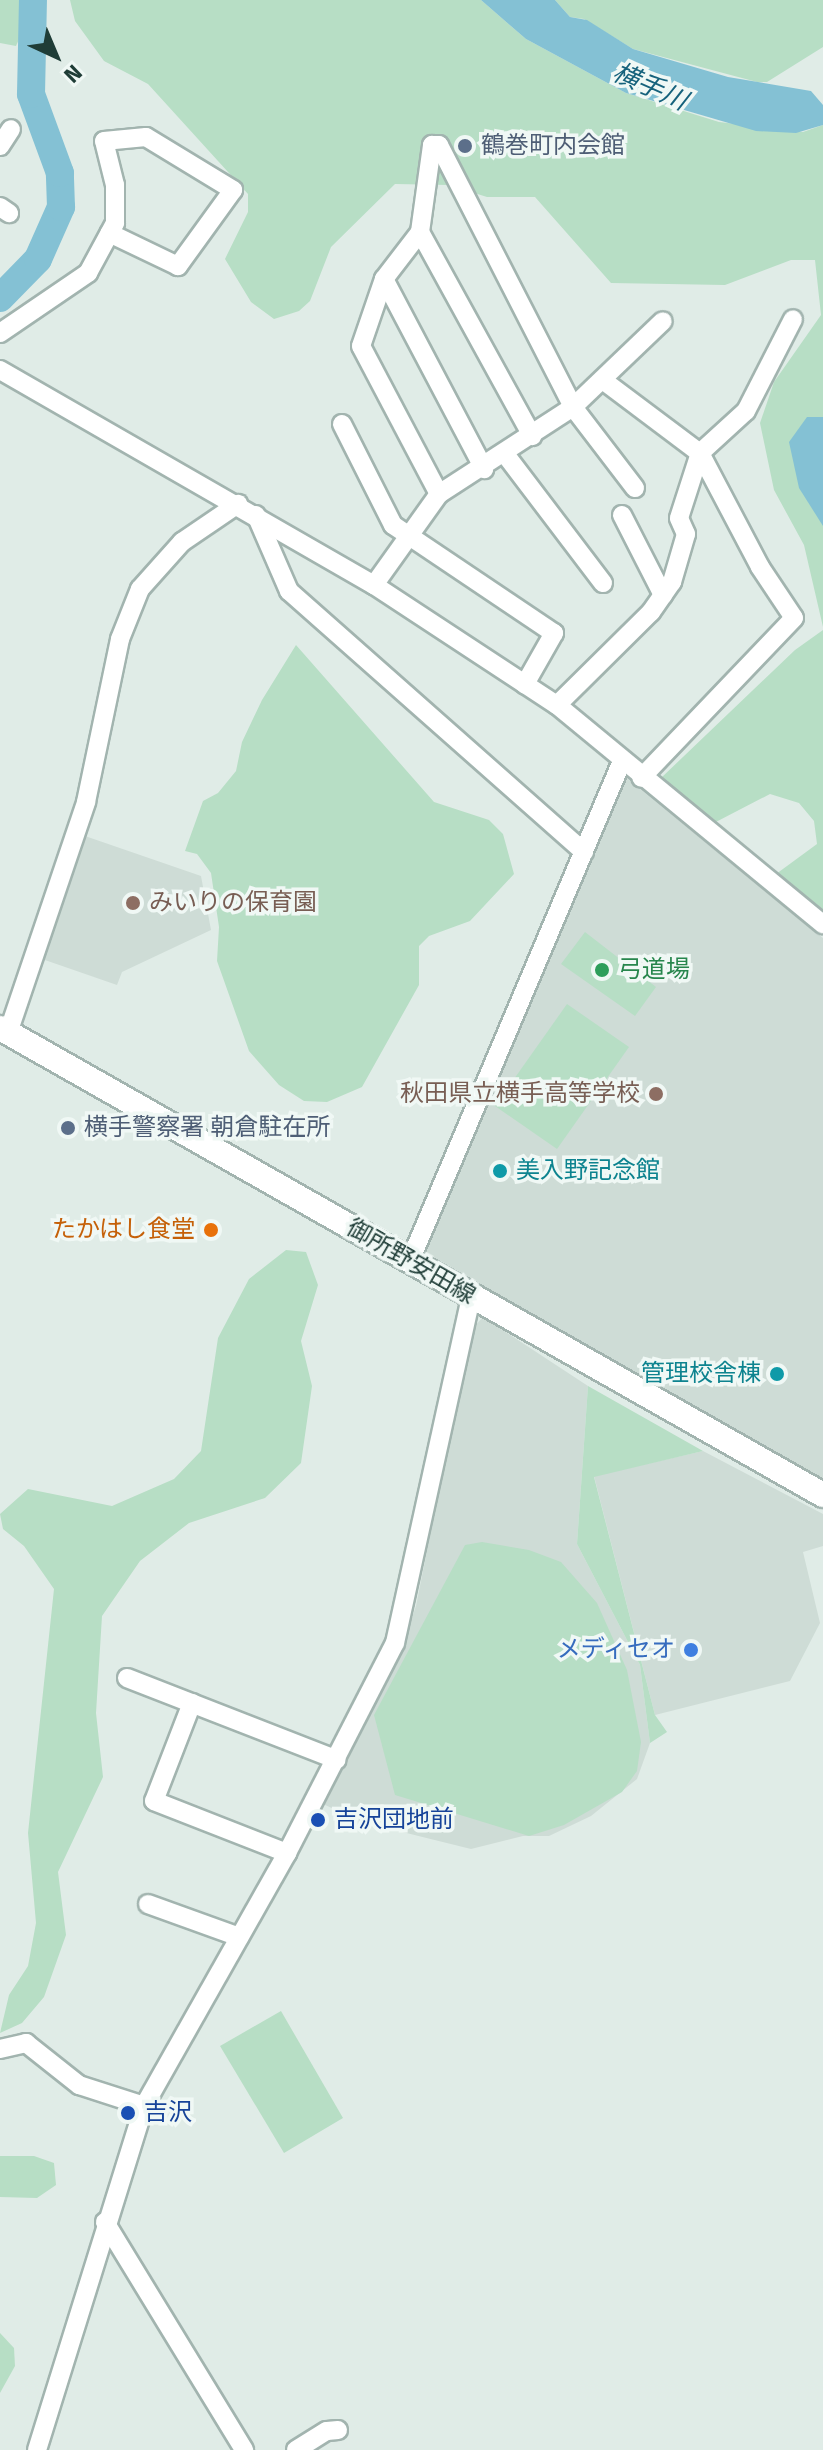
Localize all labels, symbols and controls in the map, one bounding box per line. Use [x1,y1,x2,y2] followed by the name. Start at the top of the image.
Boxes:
[16,16,96,96] north arrow
[608,57,692,117] water label: 横手川
[58,59,88,88] text: N
[481,132,625,160] place label: 鶴巻町内会館
[456,137,474,155] marker: 鶴巻町内会館
[149,889,317,917] place label: みいりの保育園
[124,894,142,912] marker: みいりの保育園
[618,956,690,984] place label: 弓道場
[593,961,611,979] marker: 弓道場
[400,1080,640,1108] place label: 秋田県立横手高等学校
[647,1085,665,1103] marker: 秋田県立横手高等学校
[84,1114,330,1142] place label: 横手警察署 朝倉駐在所
[59,1119,77,1137] marker: 横手警察署 朝倉駐在所
[516,1157,660,1185] place label: 美入野記念館
[491,1162,509,1180] marker: 美入野記念館
[341,1214,481,1310] street label: 御所野安田線
[51,1216,195,1244] place label: たかはし食堂
[202,1221,220,1239] marker: たかはし食堂
[641,1360,761,1388] place label: 管理校舎棟
[768,1365,786,1383] marker: 管理校舎棟
[555,1636,675,1664] place label: メディセオ
[682,1641,700,1659] marker: メディセオ
[334,1806,454,1834] place label: 吉沢団地前
[309,1811,327,1829] marker: 吉沢団地前
[144,2099,192,2127] place label: 吉沢
[119,2104,137,2122] marker: 吉沢

